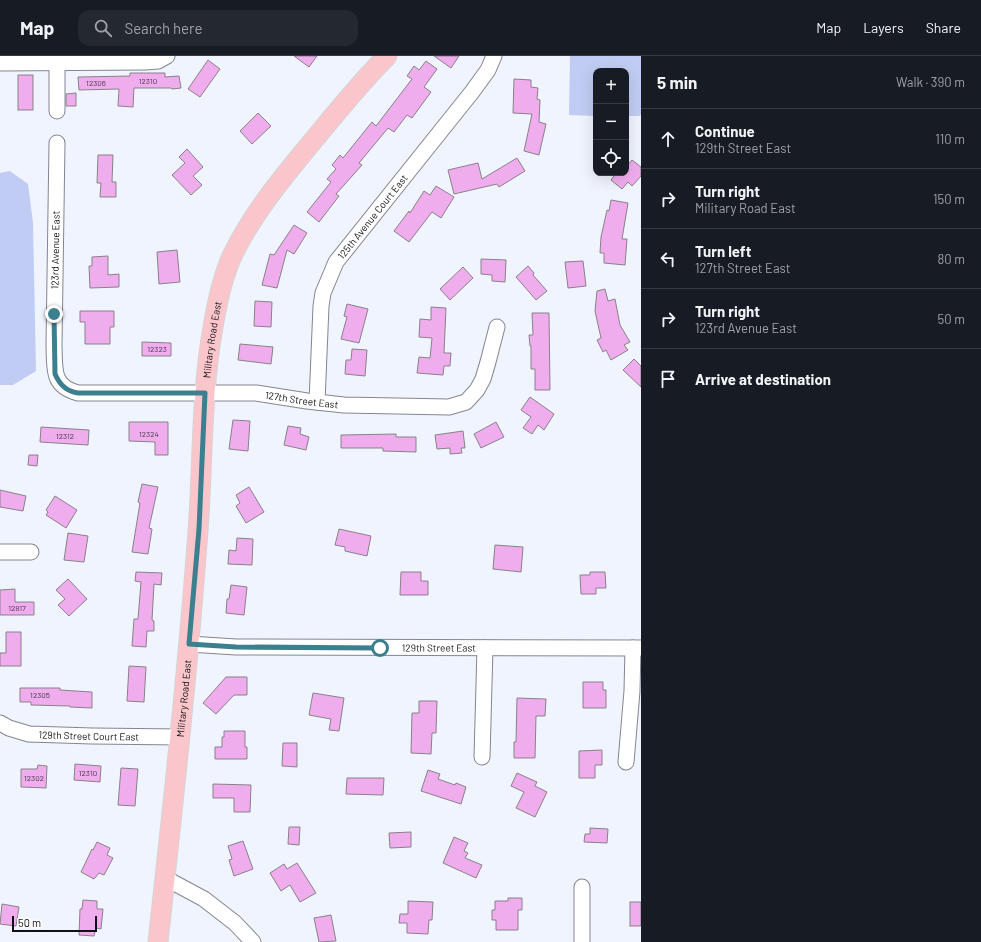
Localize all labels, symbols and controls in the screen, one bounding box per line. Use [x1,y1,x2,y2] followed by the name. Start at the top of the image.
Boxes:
[78,10,358,46] search box
[20,16,54,39] text: Map
[92,17,114,39] icon: search
[124,19,202,37] text: Search here
[816,19,841,36] text: Map
[863,19,904,36] text: Layers
[926,19,961,36] text: Share
[593,68,629,176] map controls
[593,68,629,104] button: +
[657,72,697,92] text: 5 min
[896,74,965,90] text: Walk · 390 m
[139,76,157,86] house number: 12310
[86,78,106,88] house number: 12306
[593,104,629,140] button: −
[695,122,755,140] text: Continue
[657,128,679,150] icon: ahead
[935,131,965,147] text: 110 m
[593,140,629,176] button: locate
[695,140,791,156] text: 129th Street East
[335,172,410,261] street label: 125th Avenue Court East
[695,182,760,200] text: Turn right
[657,188,679,210] icon: right
[933,191,965,207] text: 150 m
[695,200,796,216] text: Military Road East
[48,210,62,289] street label: 123rd Avenue East
[695,242,751,260] text: Turn left
[657,248,679,270] icon: left
[938,251,965,267] text: 80 m
[695,260,791,276] text: 127th Street East
[200,300,224,379] street label: Military Road East
[695,302,760,320] text: Turn right
[45,305,63,323] route end
[657,308,679,330] icon: right
[938,311,965,327] text: 50 m
[695,320,797,336] text: 123rd Avenue East
[147,344,167,354] house number: 12323
[657,368,679,390] icon: arrive
[695,370,831,388] text: Arrive at destination
[264,389,339,410] street label: 127th Street East
[139,429,159,439] house number: 12324
[56,431,74,441] house number: 12312
[8,603,26,613] house number: 12817
[371,639,389,657] route start
[402,641,476,654] street label: 129th Street East
[174,659,193,738] street label: Military Road East
[30,690,50,700] house number: 12305
[38,728,139,743] street label: 129th Street Court East
[79,768,97,778] house number: 12310
[24,773,44,783] house number: 12302
[12,914,97,933] scale bar
[18,916,41,929] text: 50 m

